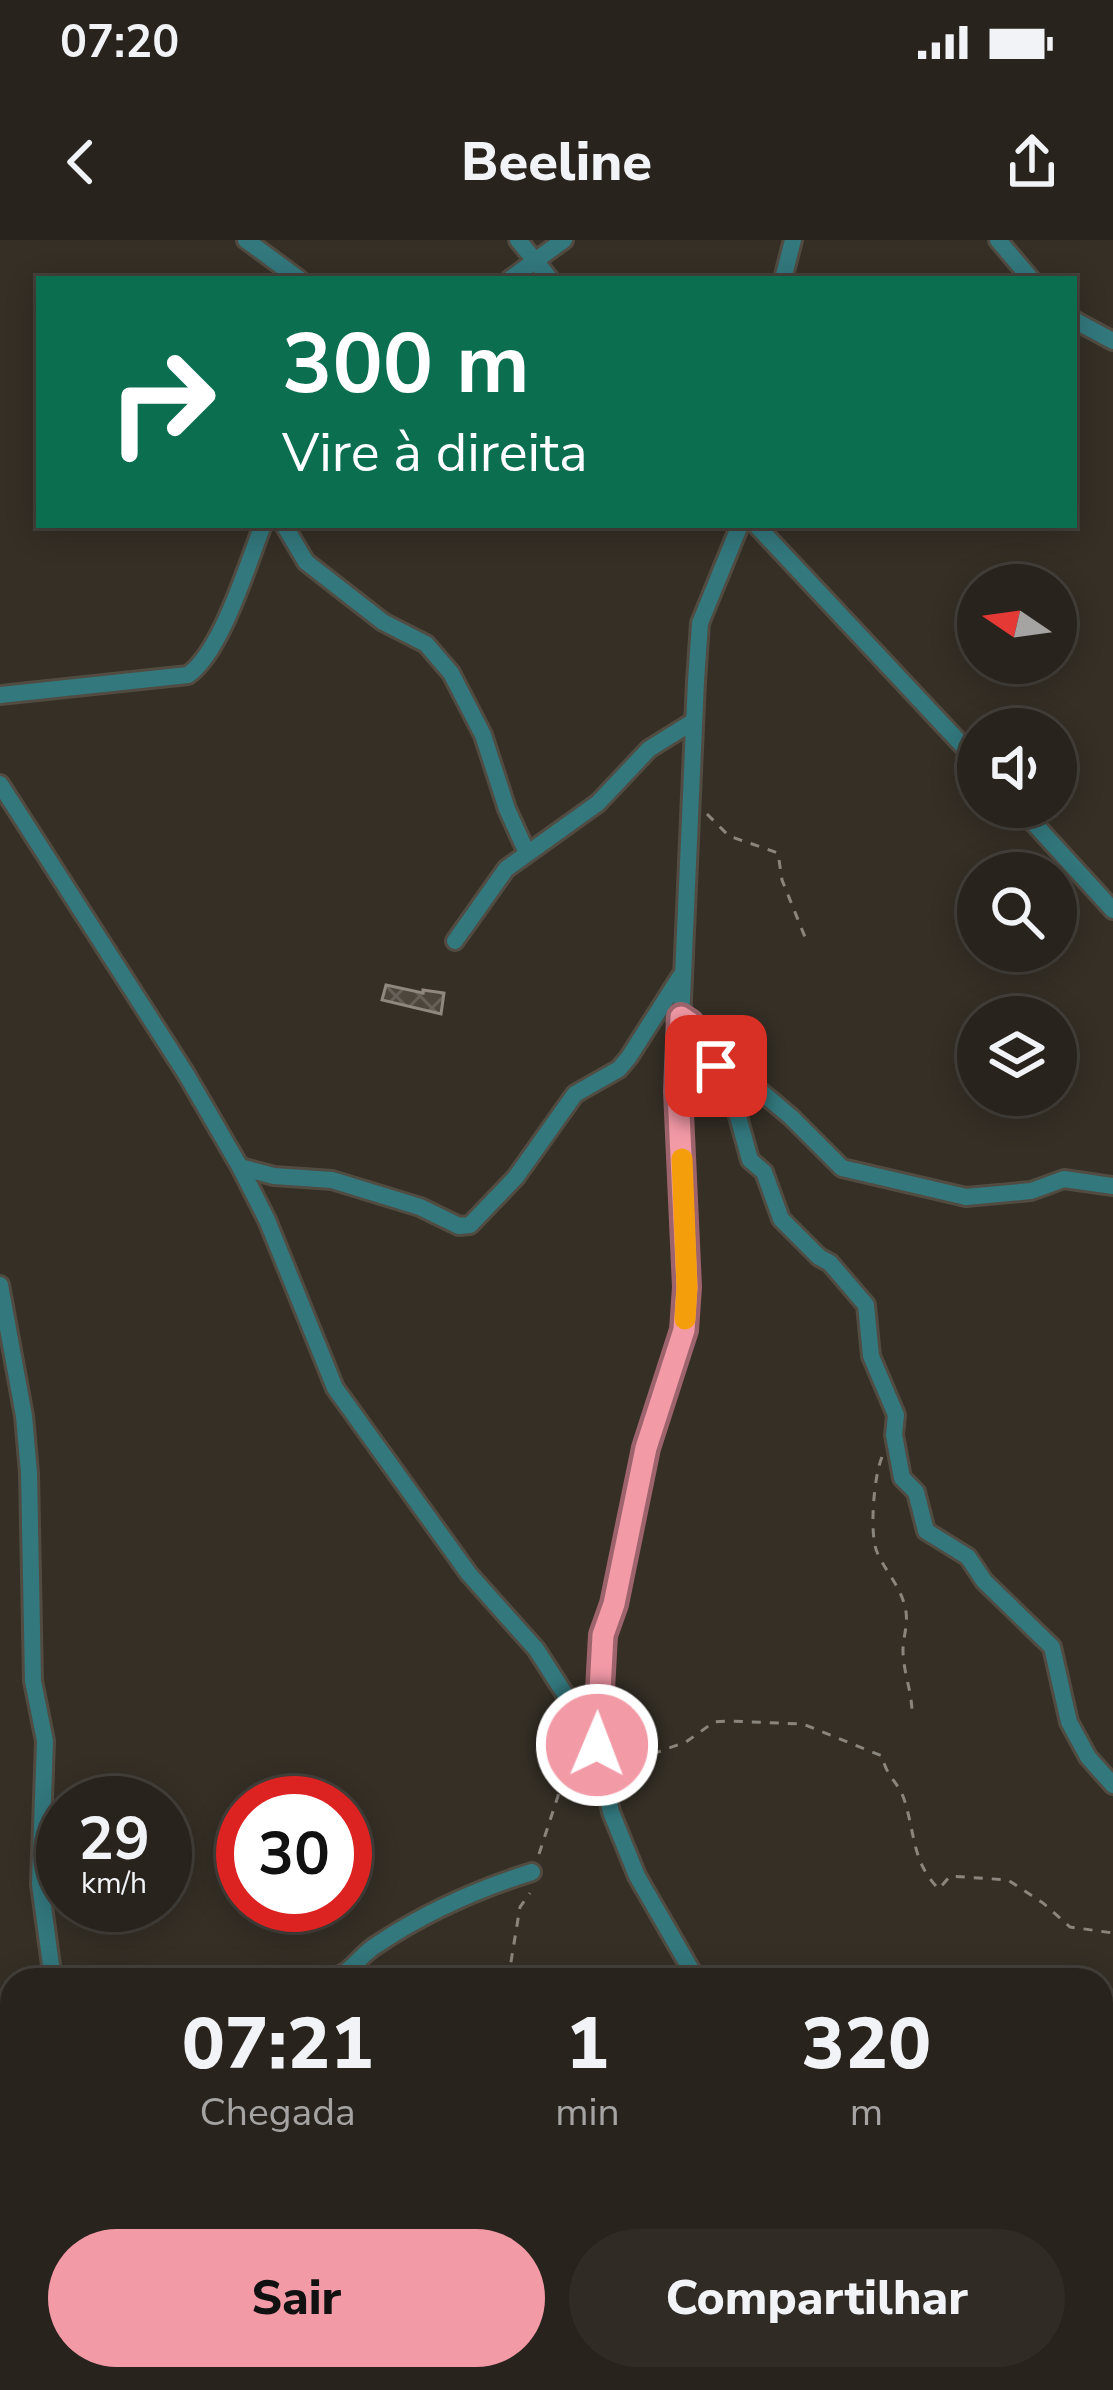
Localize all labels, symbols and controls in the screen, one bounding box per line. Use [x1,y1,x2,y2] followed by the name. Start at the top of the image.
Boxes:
[60,12,179,73] text: 07:20
[461,125,652,199] text: Beeline
[48,129,114,195] icon: back
[999,129,1065,195] icon: share
[282,307,530,422] text: 300 m
[84,324,240,480] icon: right
[282,416,588,490] text: Vire à direita
[957,564,1077,684] north arrow
[957,564,1077,1116] map controls
[957,708,1077,828] button: sound
[957,852,1077,972] button: search
[957,996,1077,1116] button: layers
[665,1015,767,1117] pin
[683,1033,749,1099] icon: arrive
[534,1682,660,1808] position arrow
[216,1776,372,1932] speed limit sign: 30
[78,1798,150,1880] text: 29
[81,1863,147,1904] text: km/h
[182,1995,373,2093] text: 07:21
[566,1995,609,2093] text: 1
[802,1995,931,2093] text: 320
[200,2086,356,2139] text: Chegada
[555,2086,620,2139] text: min
[850,2086,883,2139] text: m
[48,2229,545,2367] button: Sair
[569,2229,1065,2367] button: Compartilhar

